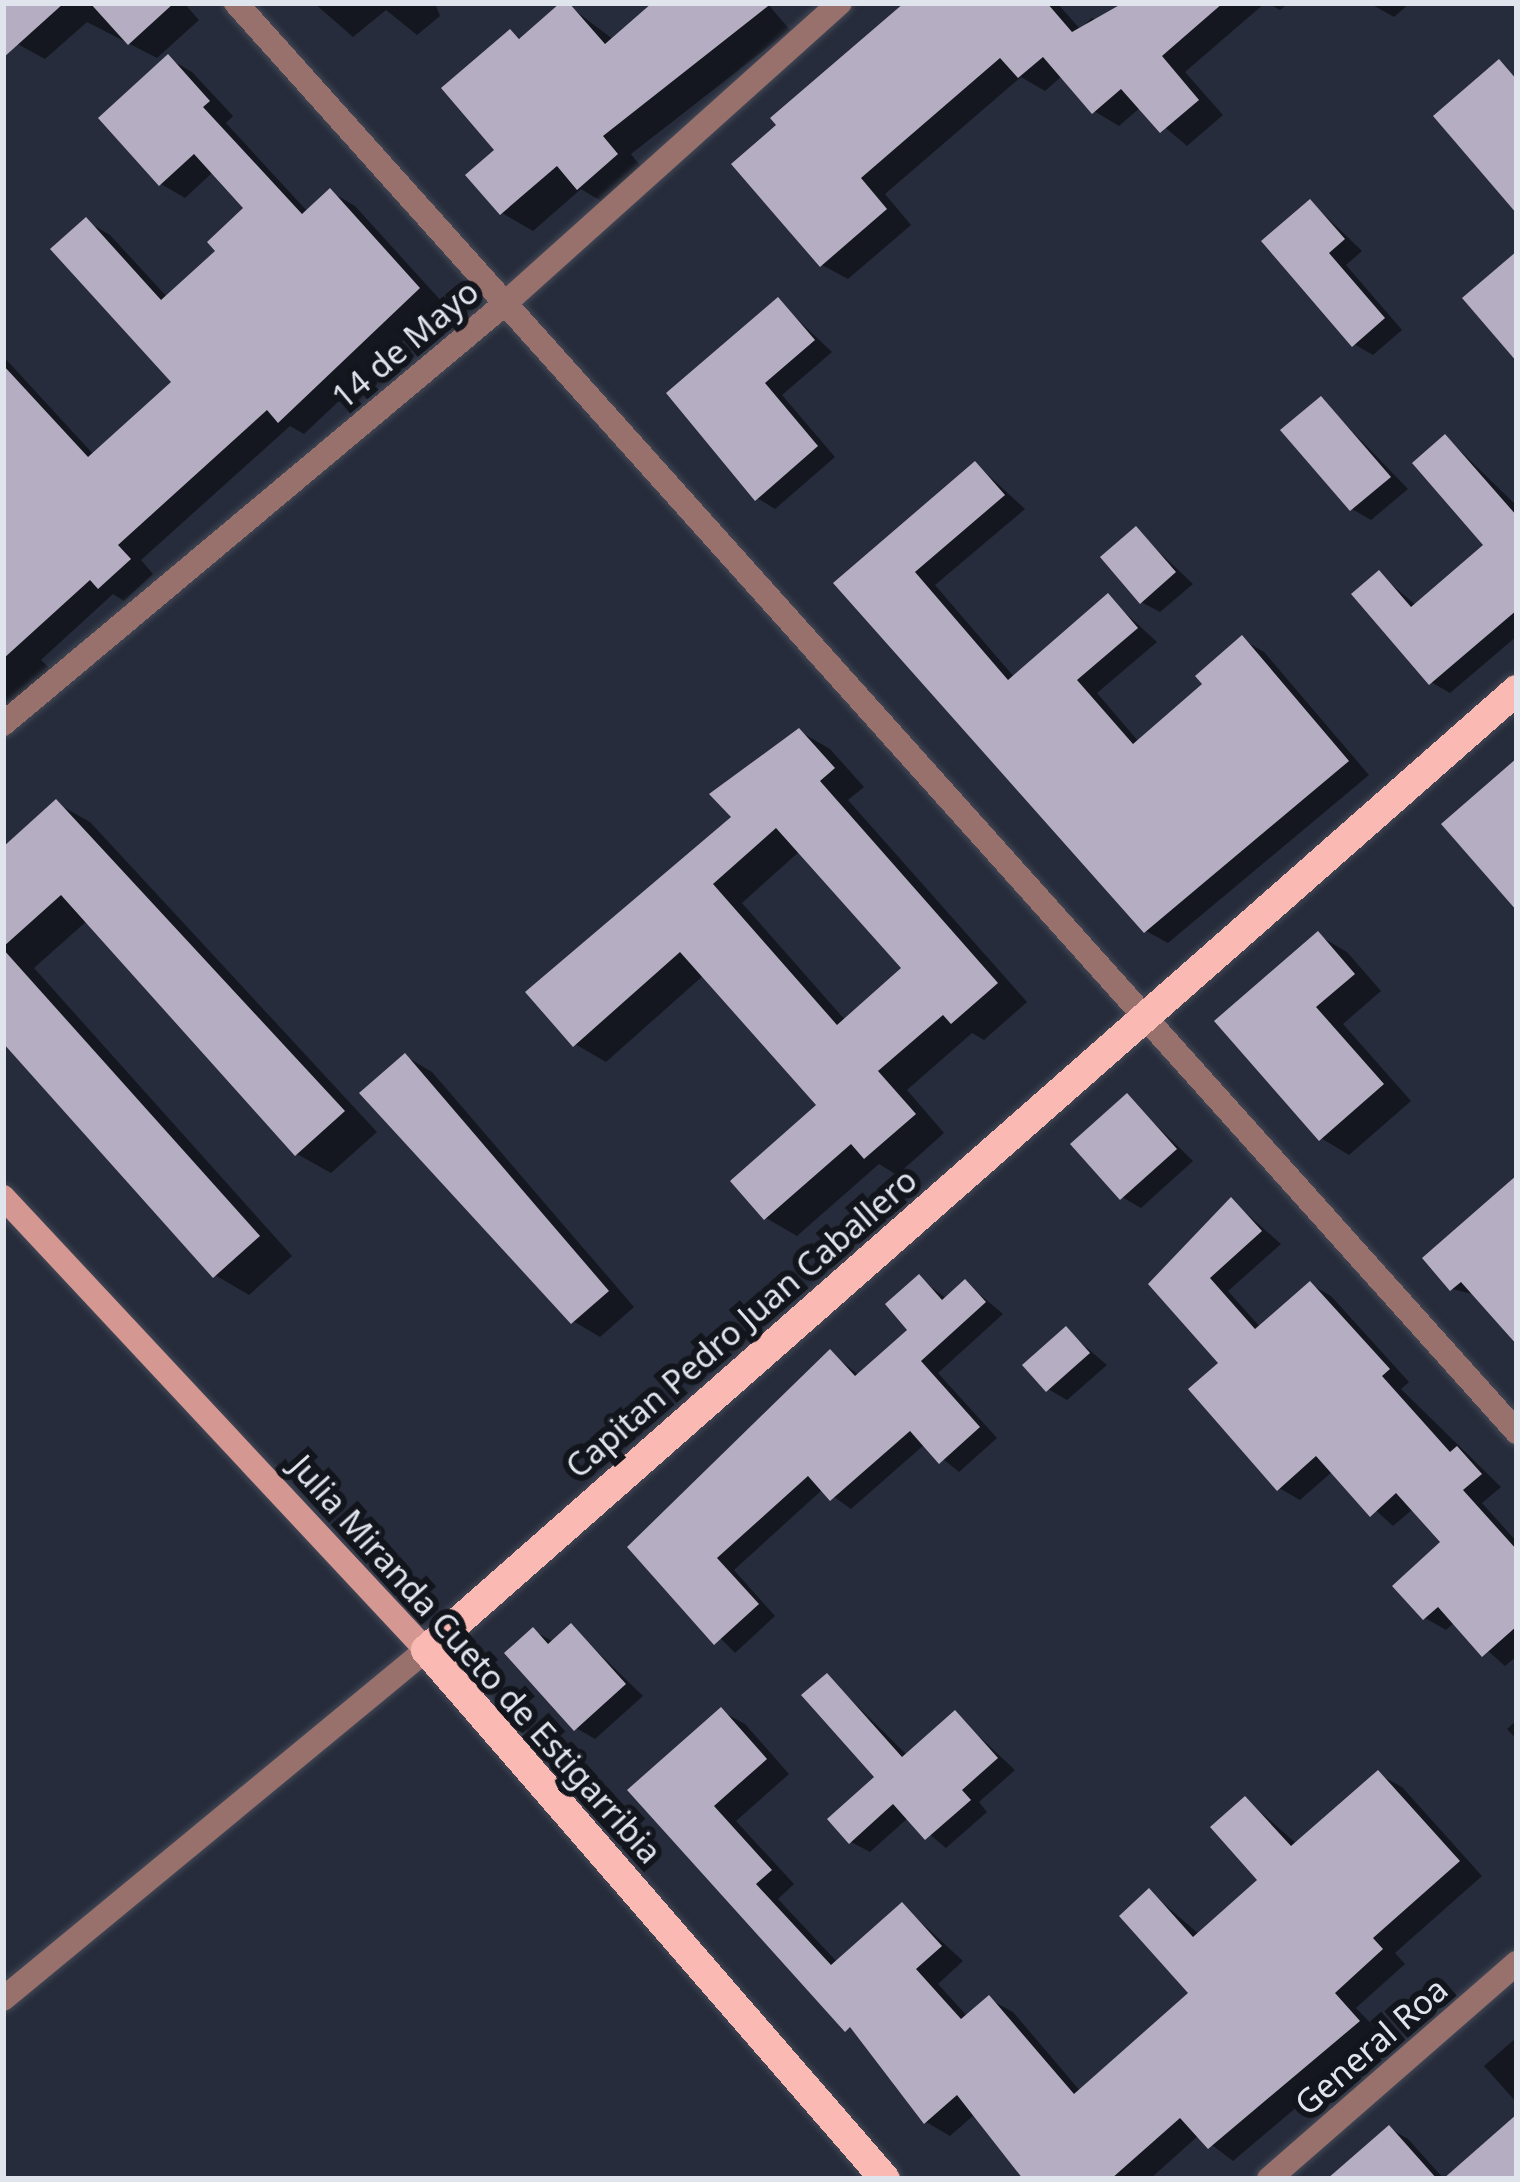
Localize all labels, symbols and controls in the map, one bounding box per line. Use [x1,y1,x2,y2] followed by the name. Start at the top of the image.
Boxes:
[324,271,486,417] street label: 14 de Mayo
[558,1160,924,1486] street label: Capitan Pedro Juan Caballero
[282,1447,670,1871] street label: Julia Miranda Cueto de Estigarribia
[1287,1969,1455,2123] street label: General Roa

